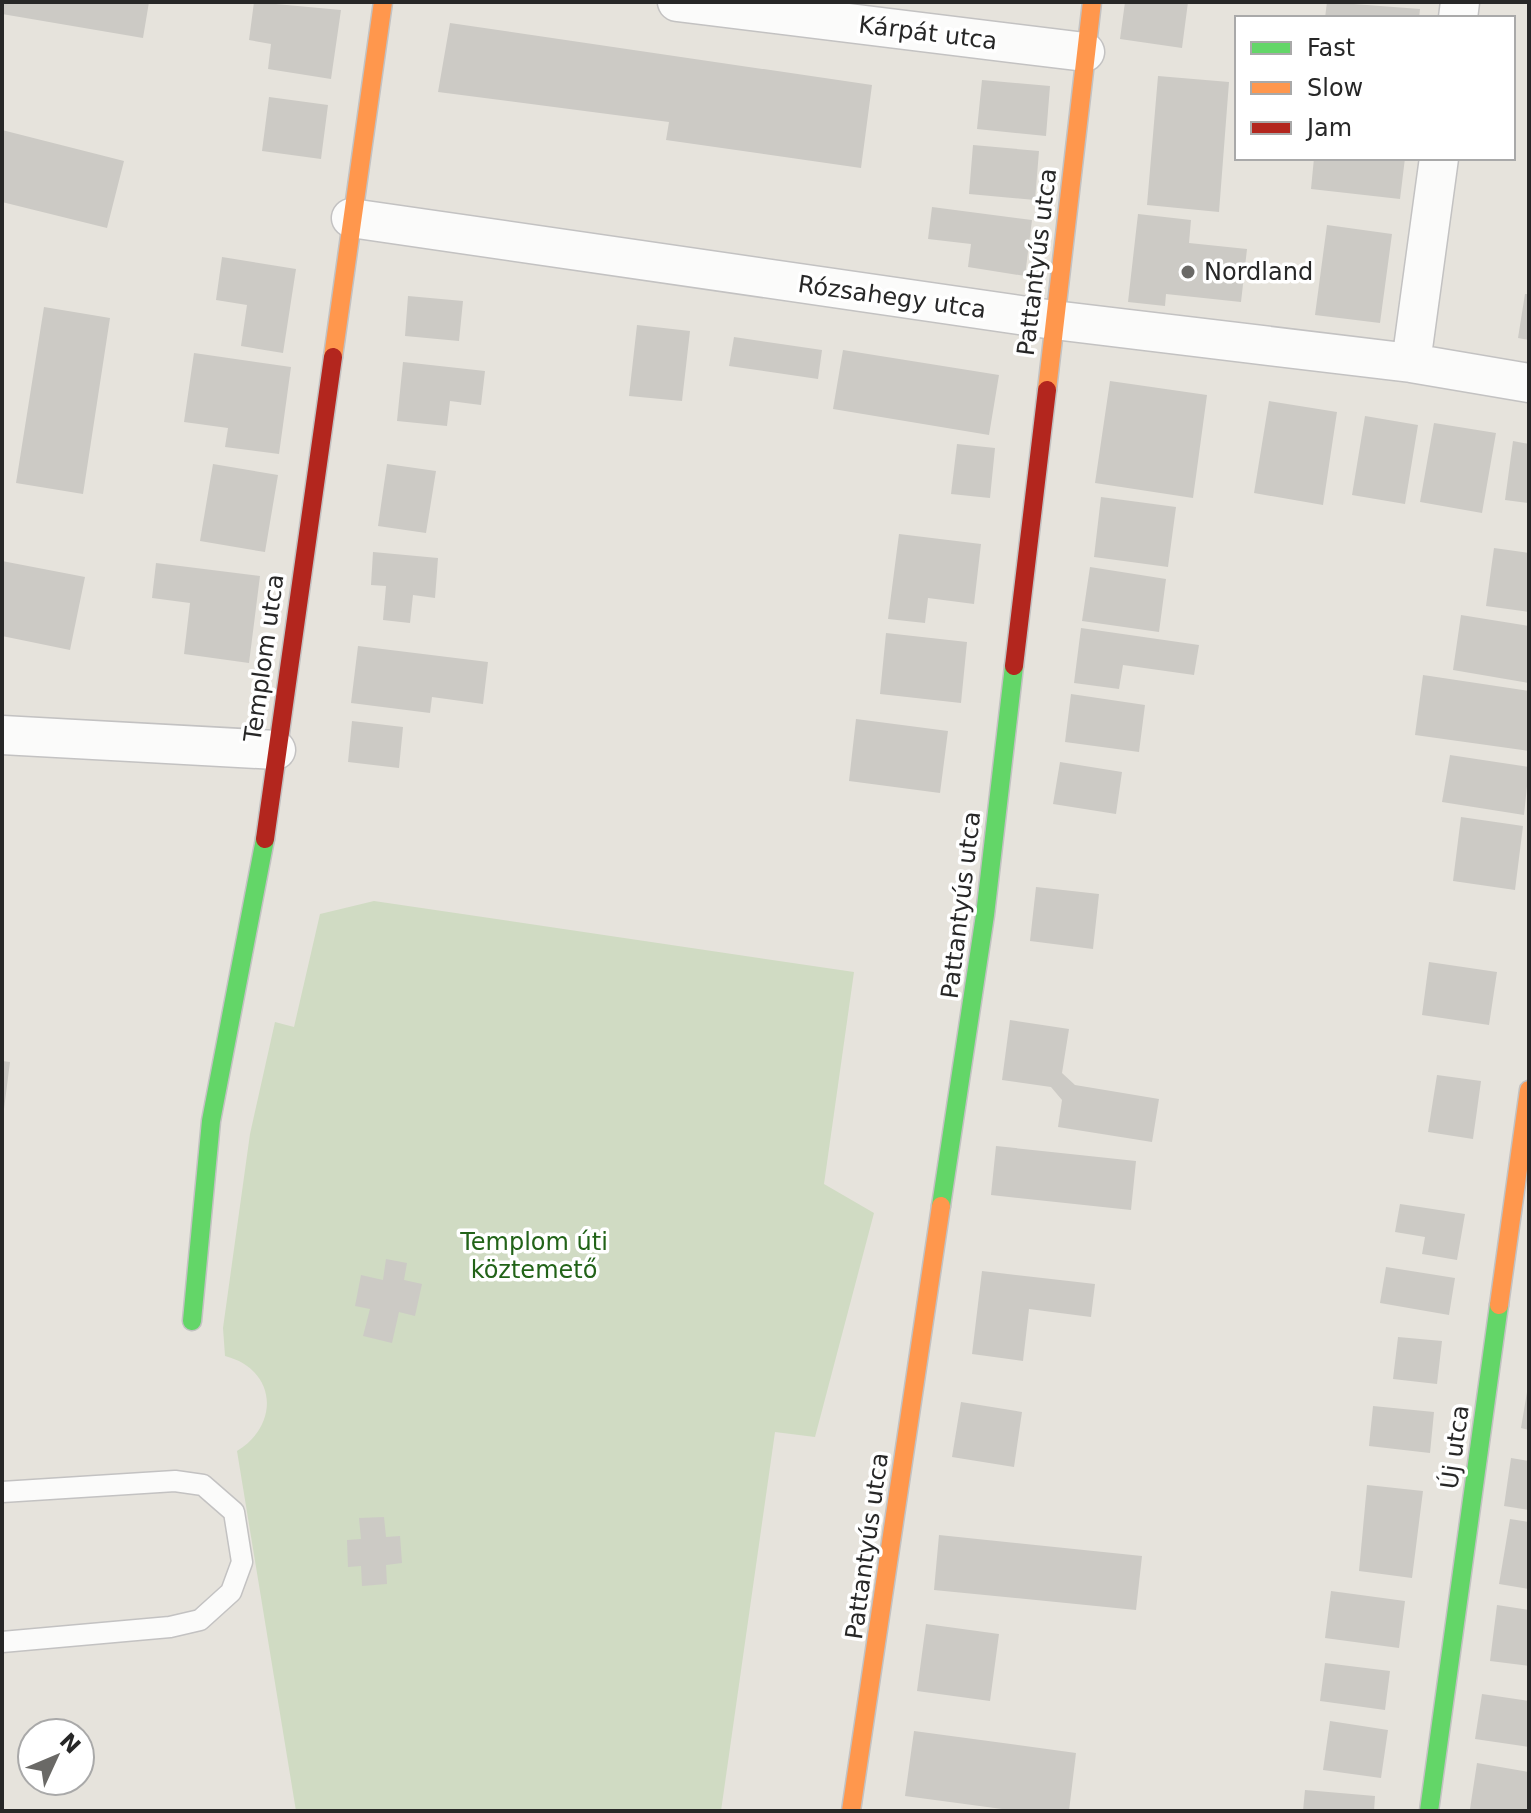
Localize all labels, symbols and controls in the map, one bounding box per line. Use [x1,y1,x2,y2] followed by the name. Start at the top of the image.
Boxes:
[857,11,999,55] street label: Kárpát utca
[1235,16,1515,160] legend
[1307,34,1355,62] text: Fast
[1307,74,1363,102] text: Slow
[1305,114,1352,142] text: Jam
[1012,167,1062,357] street label: Pattantyús utca
[1204,258,1313,286] place label: Nordland
[1179,263,1197,281] marker: Nordland
[796,270,988,324] street label: Rózsahegy utca
[238,572,290,745] street label: Templom utca
[936,810,986,1000] street label: Pattantyús utca
[459,1228,608,1284] park label: Templom úti köztemető
[1433,1403,1475,1491] street label: Új utca
[840,1451,894,1641] street label: Pattantyús utca
[16,1717,96,1797] north arrow
[55,1728,85,1759] text: N

